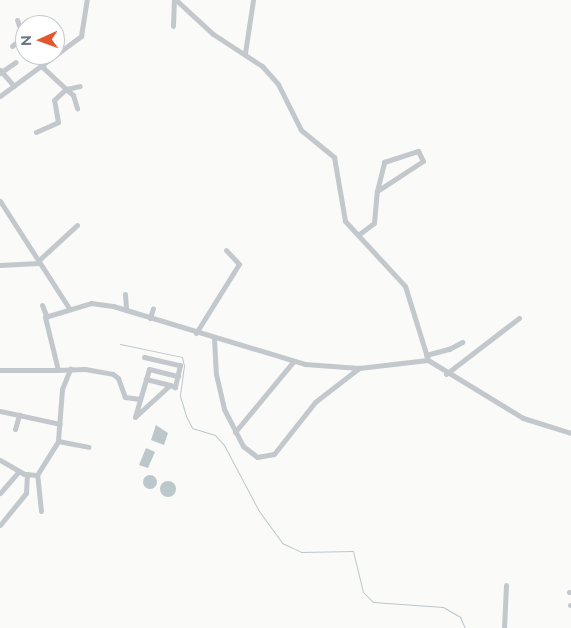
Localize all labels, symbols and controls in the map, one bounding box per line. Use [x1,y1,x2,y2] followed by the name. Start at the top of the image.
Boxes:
[15,15,65,65] north arrow
[18,35,34,46] text: N

